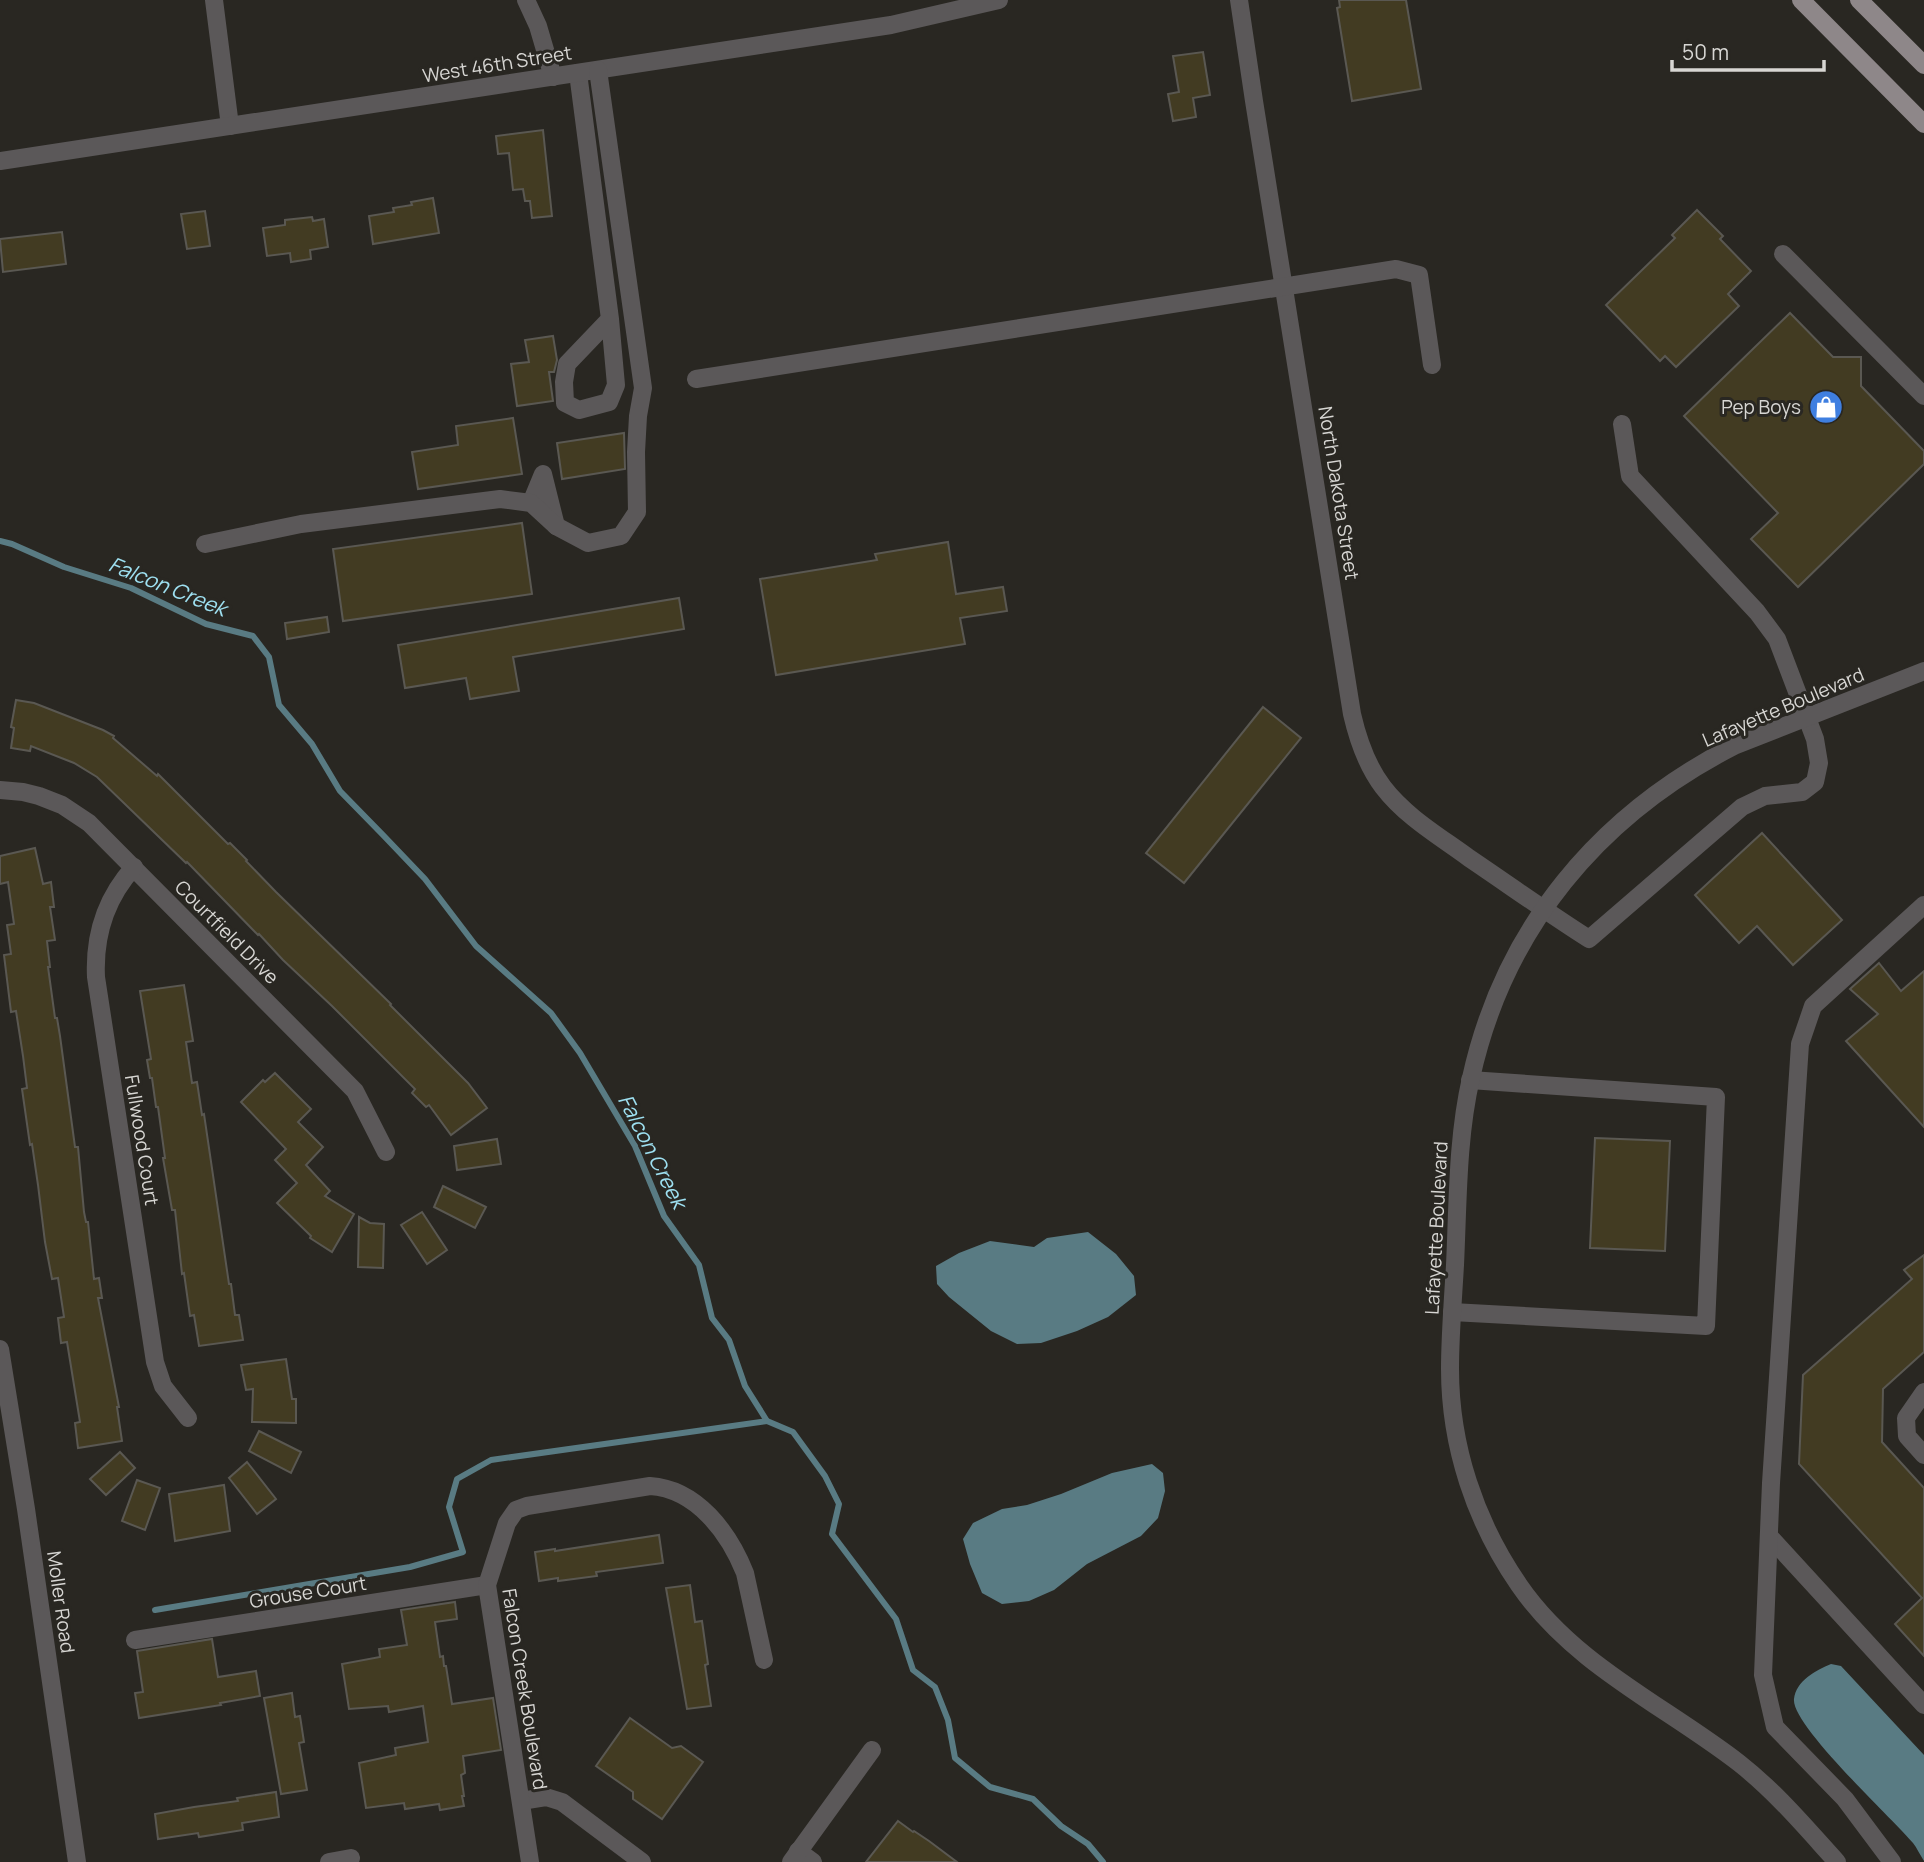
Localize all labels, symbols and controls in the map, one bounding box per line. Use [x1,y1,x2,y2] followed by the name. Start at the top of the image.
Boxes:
[1672,28,1824,72] scale bar
[1682,38,1729,66] text: 50 m
[421,39,573,89] street label: West 46th Street
[1807,388,1845,426] shop icon: Pep Boys
[1721,394,1801,420] place label: Pep Boys
[1312,404,1366,582] street label: North Dakota Street
[105,550,233,623] water label: Falcon Creek
[1698,661,1868,753] street label: Lafayette Boulevard
[169,874,285,990] street label: Courtfield Drive
[119,1073,165,1207] street label: Fullwood Court
[612,1089,695,1215] water label: Falcon Creek
[1418,1141,1454,1315] street label: Lafayette Boulevard
[41,1549,81,1655] street label: Moller Road
[248,1570,368,1614] street label: Grouse Court
[496,1587,554,1791] street label: Falcon Creek Boulevard

